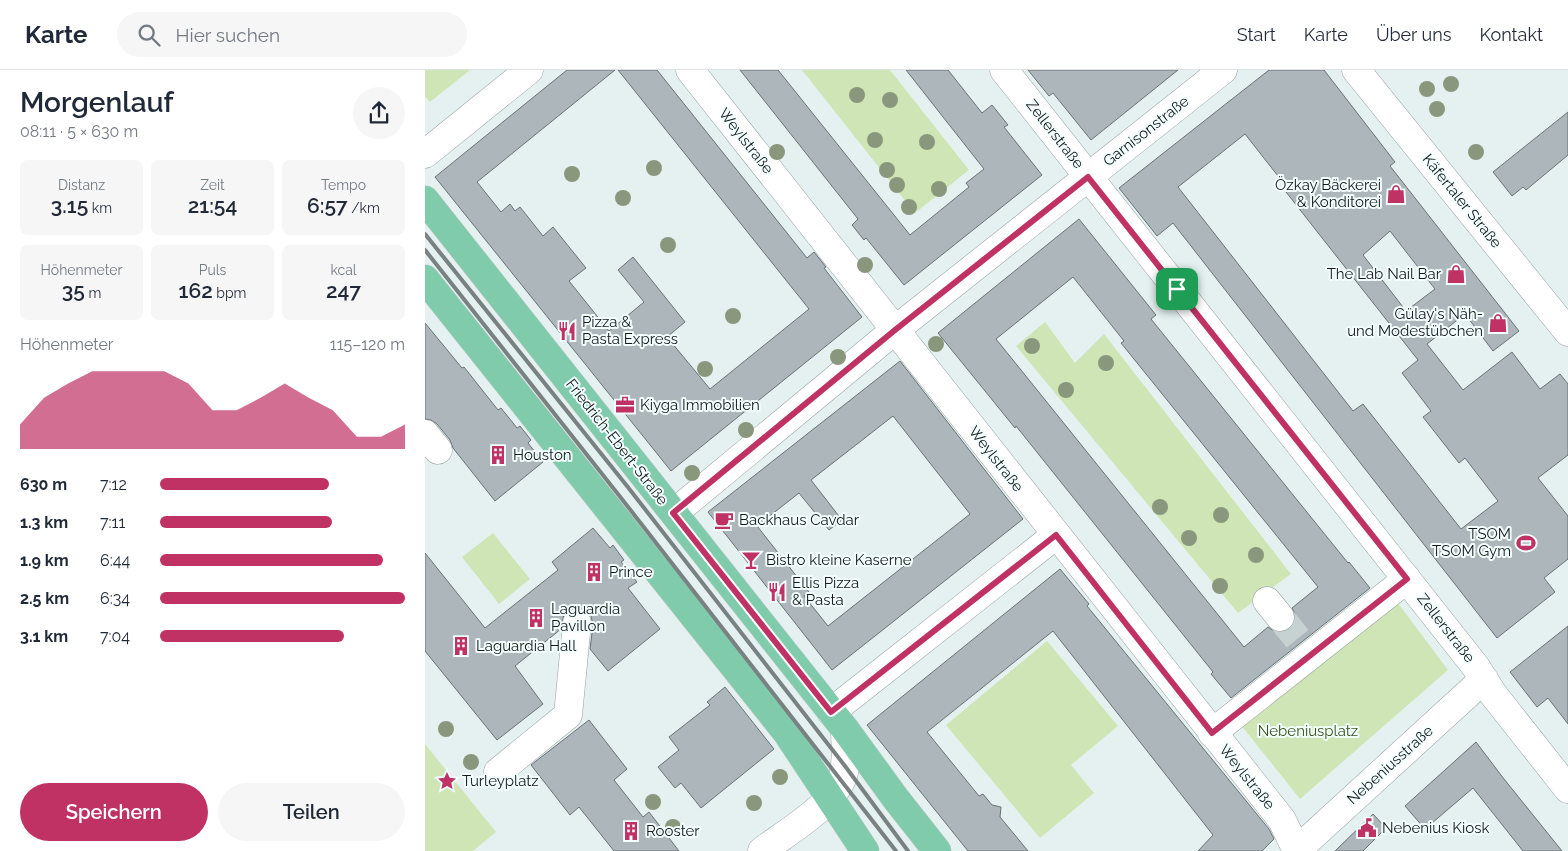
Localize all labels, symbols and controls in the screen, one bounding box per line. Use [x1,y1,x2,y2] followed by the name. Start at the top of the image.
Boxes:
[117,12,467,57] search box
[25,20,87,49] text: Karte
[135,21,163,49] icon: search
[175,24,280,46] text: Hier suchen
[1237,24,1276,45] text: Start
[1304,24,1348,45] text: Karte
[1376,24,1451,45] text: Über uns
[1479,24,1543,45] text: Kontakt
[20,86,173,119] text: Morgenlauf
[353,87,405,139] button: share
[1100,92,1193,170] street label: Garnisonstraße
[1022,96,1088,172] street label: Zellerstraße
[715,105,777,178] street label: Weylstraße
[20,122,138,141] text: 08:11 · 5 × 630 m
[1419,150,1506,252] street label: Käfertaler Straße
[1275,175,1381,211] place label: Özkay Bäckerei & Konditorei
[58,177,105,193] text: Distanz
[200,177,225,193] text: Zeit
[321,177,366,193] text: Tempo
[1385,183,1407,205] shop icon: Özkay Bäckerei & Konditorei
[51,193,88,218] text: 3.15
[188,193,237,218] text: 21:54
[307,193,348,218] text: 6:57
[88,200,112,216] text: km
[348,200,380,216] text: /km
[41,262,122,278] text: Höhenmeter
[199,262,226,278] text: Puls
[330,262,357,278] text: kcal
[1445,263,1467,285] shop icon: The Lab Nail Bar
[1327,265,1442,283] place label: The Lab Nail Bar
[1156,268,1198,310] pin
[1163,275,1191,303] icon: arrive
[62,278,85,303] text: 35
[179,278,213,303] text: 162
[326,278,361,303] text: 247
[85,285,101,301] text: m
[213,285,246,301] text: bpm
[1347,305,1483,340] place label: Gülay's Näh- und Modestübchen
[1487,312,1509,334] shop icon: Gülay's Näh- und Modestübchen
[582,313,678,348] place label: Pizza & Pasta Express
[556,320,578,342] restaurant icon: Pizza & Pasta Express
[20,335,114,354] text: Höhenmeter
[330,335,405,354] text: 115–120 m
[562,375,672,509] street label: Friedrich-Ebert-Straße
[614,394,636,416] office icon: Kiyga Immobilien
[640,396,760,414] place label: Kiyga Immobilien
[965,423,1027,496] street label: Weylstraße
[487,444,509,466] building icon: Houston
[513,446,572,464] place label: Houston
[20,475,67,494] text: 630 m
[100,475,127,494] text: 7:12
[713,509,735,531] cafe icon: Backhaus Cavdar
[739,511,860,529] place label: Backhaus Cavdar
[20,513,68,532] text: 1.3 km
[100,513,125,532] text: 7:11
[1432,525,1511,560] place label: TSOM TSOM Gym
[1515,532,1537,554] sports icon: TSOM TSOM Gym
[740,549,762,571] bar icon: Bistro kleine Kaserne
[20,551,69,570] text: 1.9 km
[100,551,130,570] text: 6:44
[766,551,912,569] place label: Bistro kleine Kaserne
[583,561,605,583] building icon: Prince
[609,563,653,581] place label: Prince
[792,574,859,609] place label: Ellis Pizza & Pasta
[766,581,788,603] restaurant icon: Ellis Pizza & Pasta
[20,589,69,608] text: 2.5 km
[100,589,130,608] text: 6:34
[1413,590,1479,666] street label: Zellerstraße
[551,600,620,635] place label: Laguardia Pavillon
[525,607,547,629] building icon: Laguardia Pavillon
[20,627,68,646] text: 3.1 km
[100,627,130,646] text: 7:04
[450,635,472,657] building icon: Laguardia Hall
[476,637,577,655] place label: Laguardia Hall
[1258,722,1358,740] park label: Nebeniusplatz
[1343,722,1437,808] street label: Nebeniusstraße
[1215,741,1279,813] street label: Weylstraße
[436,770,458,792] place icon: Turleyplatz
[462,772,539,790] place label: Turleyplatz
[20,783,208,841] button: Speichern
[218,783,405,841] button: Teilen
[1356,817,1378,839] public building icon: Nebenius Kiosk
[1382,819,1489,837] place label: Nebenius Kiosk
[620,820,642,842] building icon: Rooster
[646,822,700,840] place label: Rooster

